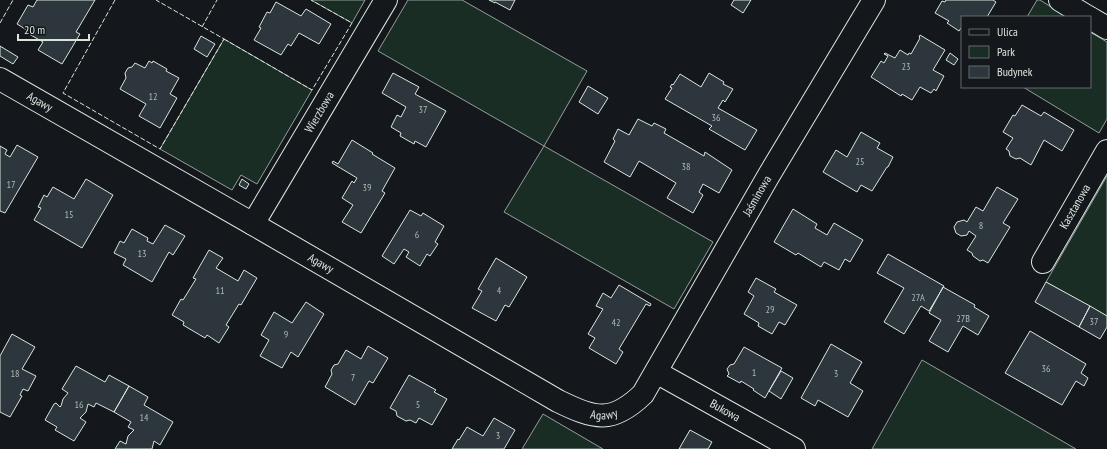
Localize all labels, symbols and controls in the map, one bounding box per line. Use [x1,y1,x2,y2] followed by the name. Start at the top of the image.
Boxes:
[18,16,89,42] scale bar
[961,16,1091,88] legend
[24,22,45,37] text: 20 m
[997,24,1018,39] text: Ulica
[997,44,1015,59] text: Park
[902,60,911,73] house number: 23
[997,64,1033,79] text: Budynek
[25,88,56,115] street label: Agawy
[301,88,337,135] street label: Wierzbowa
[149,90,158,103] house number: 12
[419,103,428,116] house number: 37
[712,111,721,124] house number: 36
[856,155,865,168] house number: 25
[682,160,691,173] house number: 38
[738,172,774,219] street label: Jaśminowa
[7,178,16,191] house number: 17
[363,181,372,194] house number: 39
[1056,181,1093,231] street label: Kasztanowa
[65,208,74,221] house number: 15
[979,219,983,232] house number: 8
[415,228,420,241] house number: 6
[138,247,147,260] house number: 13
[305,250,337,276] street label: Agawy
[216,284,225,297] house number: 11
[497,284,502,297] house number: 4
[911,291,925,304] house number: 27A
[766,303,775,316] house number: 29
[956,312,970,325] house number: 27B
[1090,315,1099,328] house number: 37
[612,316,621,329] house number: 42
[284,328,288,341] house number: 9
[1042,362,1051,375] house number: 36
[752,366,756,379] house number: 1
[11,367,20,380] house number: 18
[834,367,838,380] house number: 3
[351,371,355,384] house number: 7
[707,396,743,425] street label: Bukowa
[75,398,84,411] house number: 16
[416,398,420,411] house number: 5
[589,405,620,423] street label: Agawy
[140,411,149,424] house number: 14
[496,429,500,442] house number: 3

